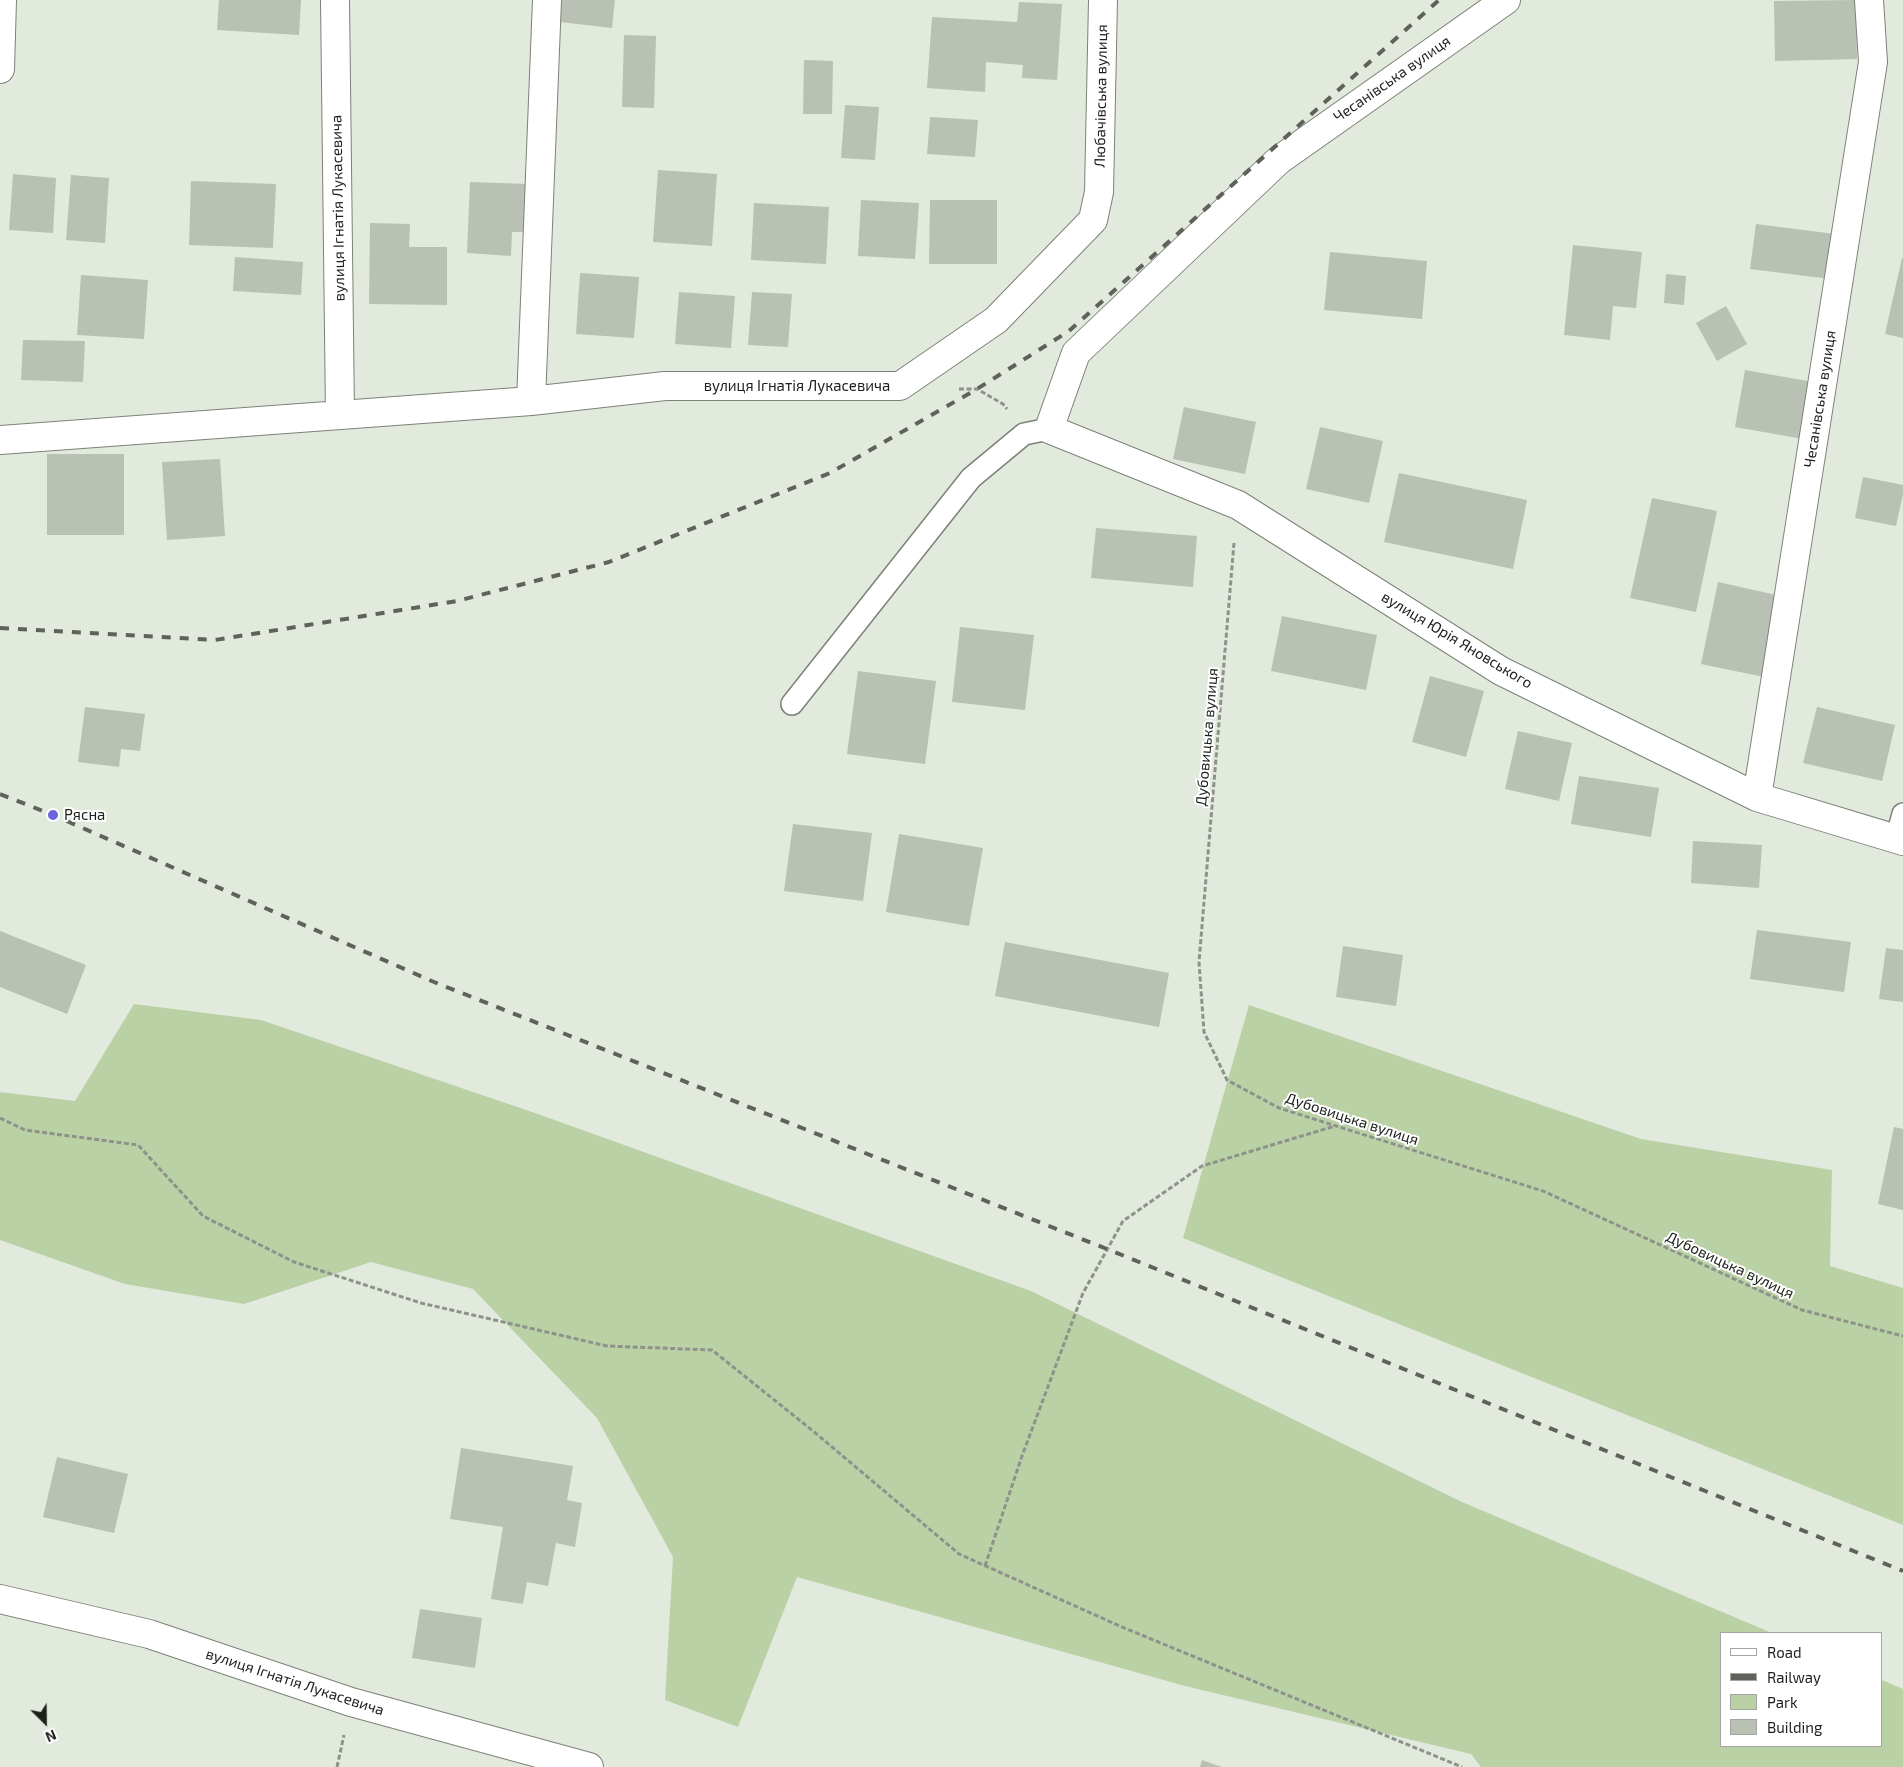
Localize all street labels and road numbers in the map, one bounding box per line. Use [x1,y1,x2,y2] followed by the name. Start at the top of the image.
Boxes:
[1091,24,1111,168] street label: Любачівська вулиця
[1330,32,1454,126] street label: Чесанівська вулиця
[327,115,349,301] street label: вулиця Ігнатія Лукасевича
[1800,329,1840,469] street label: Чесанівська вулиця
[704,377,890,395] street label: вулиця Ігнатія Лукасевича
[1378,588,1536,692] street label: вулиця Юрія Яновського
[1192,667,1222,807] street label: Дубовицька вулиця
[1283,1089,1421,1149] street label: Дубовицька вулиця
[1663,1228,1797,1302] street label: Дубовицька вулиця
[203,1645,387,1719] street label: вулиця Ігнатія Лукасевича

